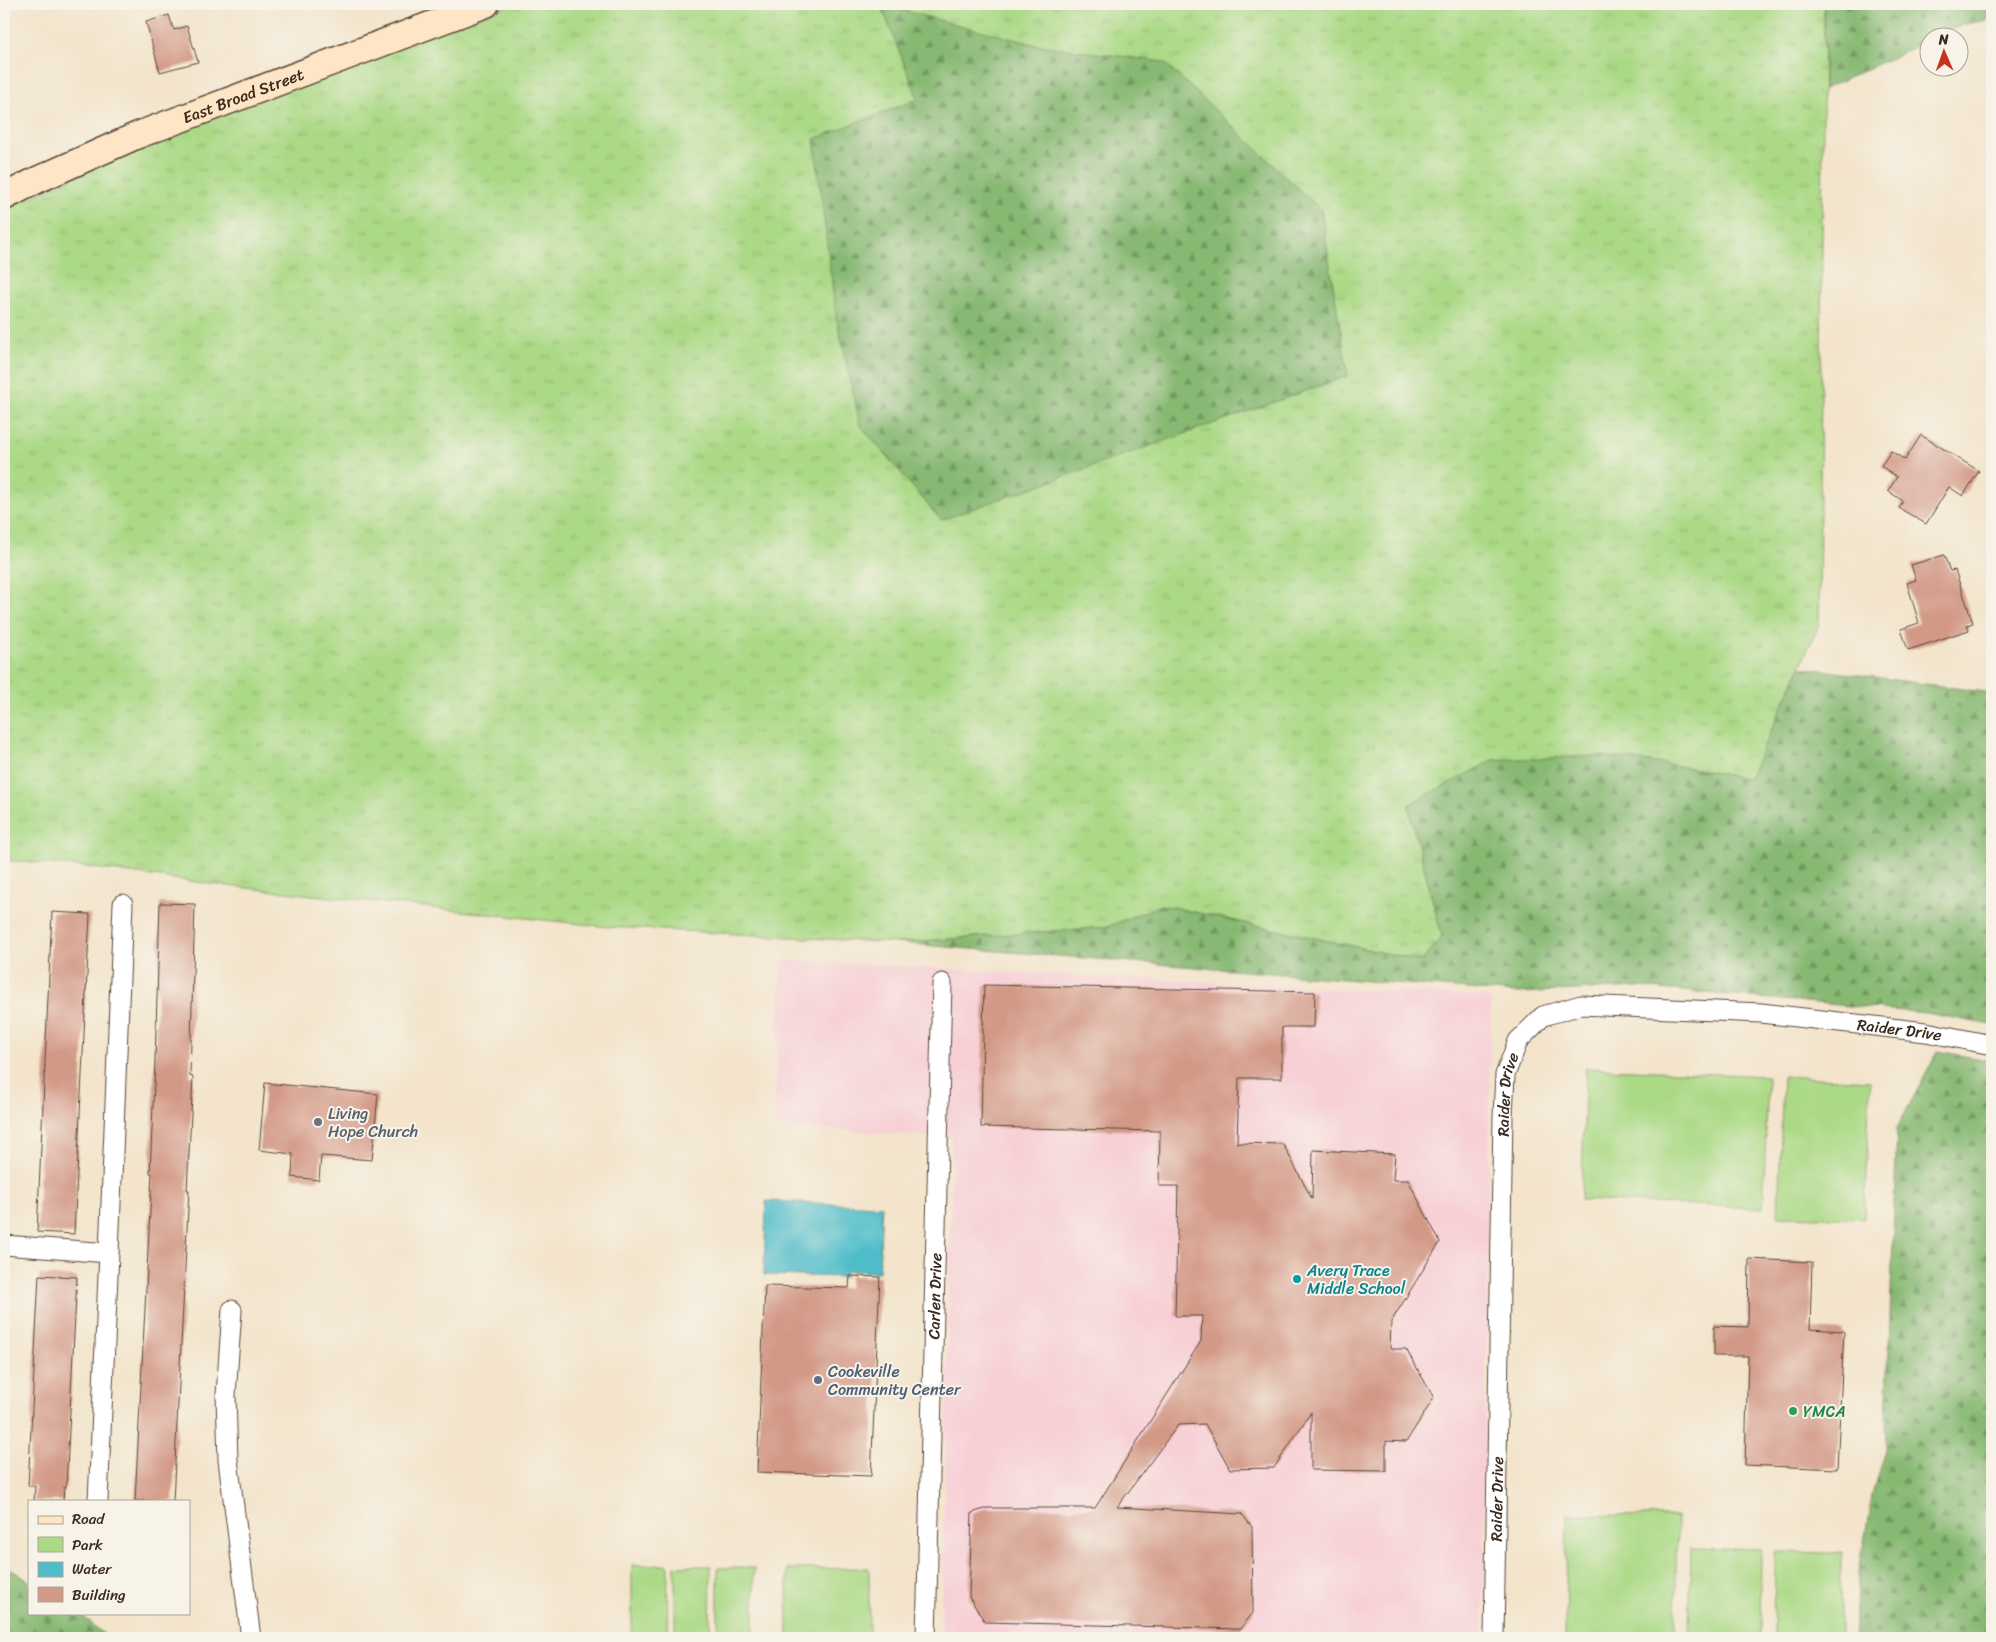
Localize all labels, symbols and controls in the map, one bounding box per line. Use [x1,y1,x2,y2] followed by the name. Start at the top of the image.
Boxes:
[1937,27,1949,52] text: N
[1918,28,1968,78] north arrow
[178,60,308,132] street label: East Broad Street
[1855,1010,1944,1050] street label: Raider Drive
[1489,1048,1527,1137] street label: Raider Drive
[328,1099,418,1146] place label: Living Hope Church
[312,1116,324,1128] marker: Living Hope Church
[919,1253,950,1340] street label: Carlen Drive
[1306,1256,1406,1303] place label: Avery Trace Middle School
[1291,1273,1303,1285] marker: Avery Trace Middle School
[828,1357,962,1404] place label: Cookeville Community Center
[812,1374,824,1386] marker: Cookeville Community Center
[1803,1397,1846,1426] place label: YMCA
[1787,1405,1799,1417] marker: YMCA
[1482,1456,1512,1542] street label: Raider Drive
[28,1500,190,1614] legend
[72,1506,105,1532] text: Road
[72,1532,103,1558] text: Park
[72,1556,112,1582] text: Water
[72,1582,126,1608] text: Building

